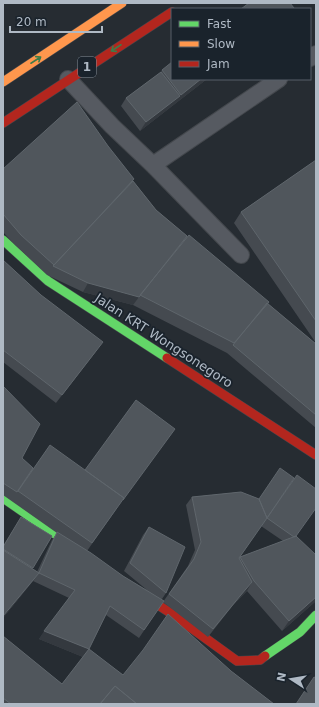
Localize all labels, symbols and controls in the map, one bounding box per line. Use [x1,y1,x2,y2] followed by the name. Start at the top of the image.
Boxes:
[10,8,102,34] scale bar
[171,8,311,80] legend
[16,15,47,29] text: 20 m
[207,17,231,31] text: Fast
[207,37,235,51] text: Slow
[110,45,122,53] one-way arrow
[30,56,41,64] one-way arrow
[78,57,96,77] road number: 1
[206,57,230,71] text: Jam
[91,290,235,391] street label: Jalan KRT Wongsonegoro
[271,659,311,699] north arrow
[274,671,289,683] text: N

